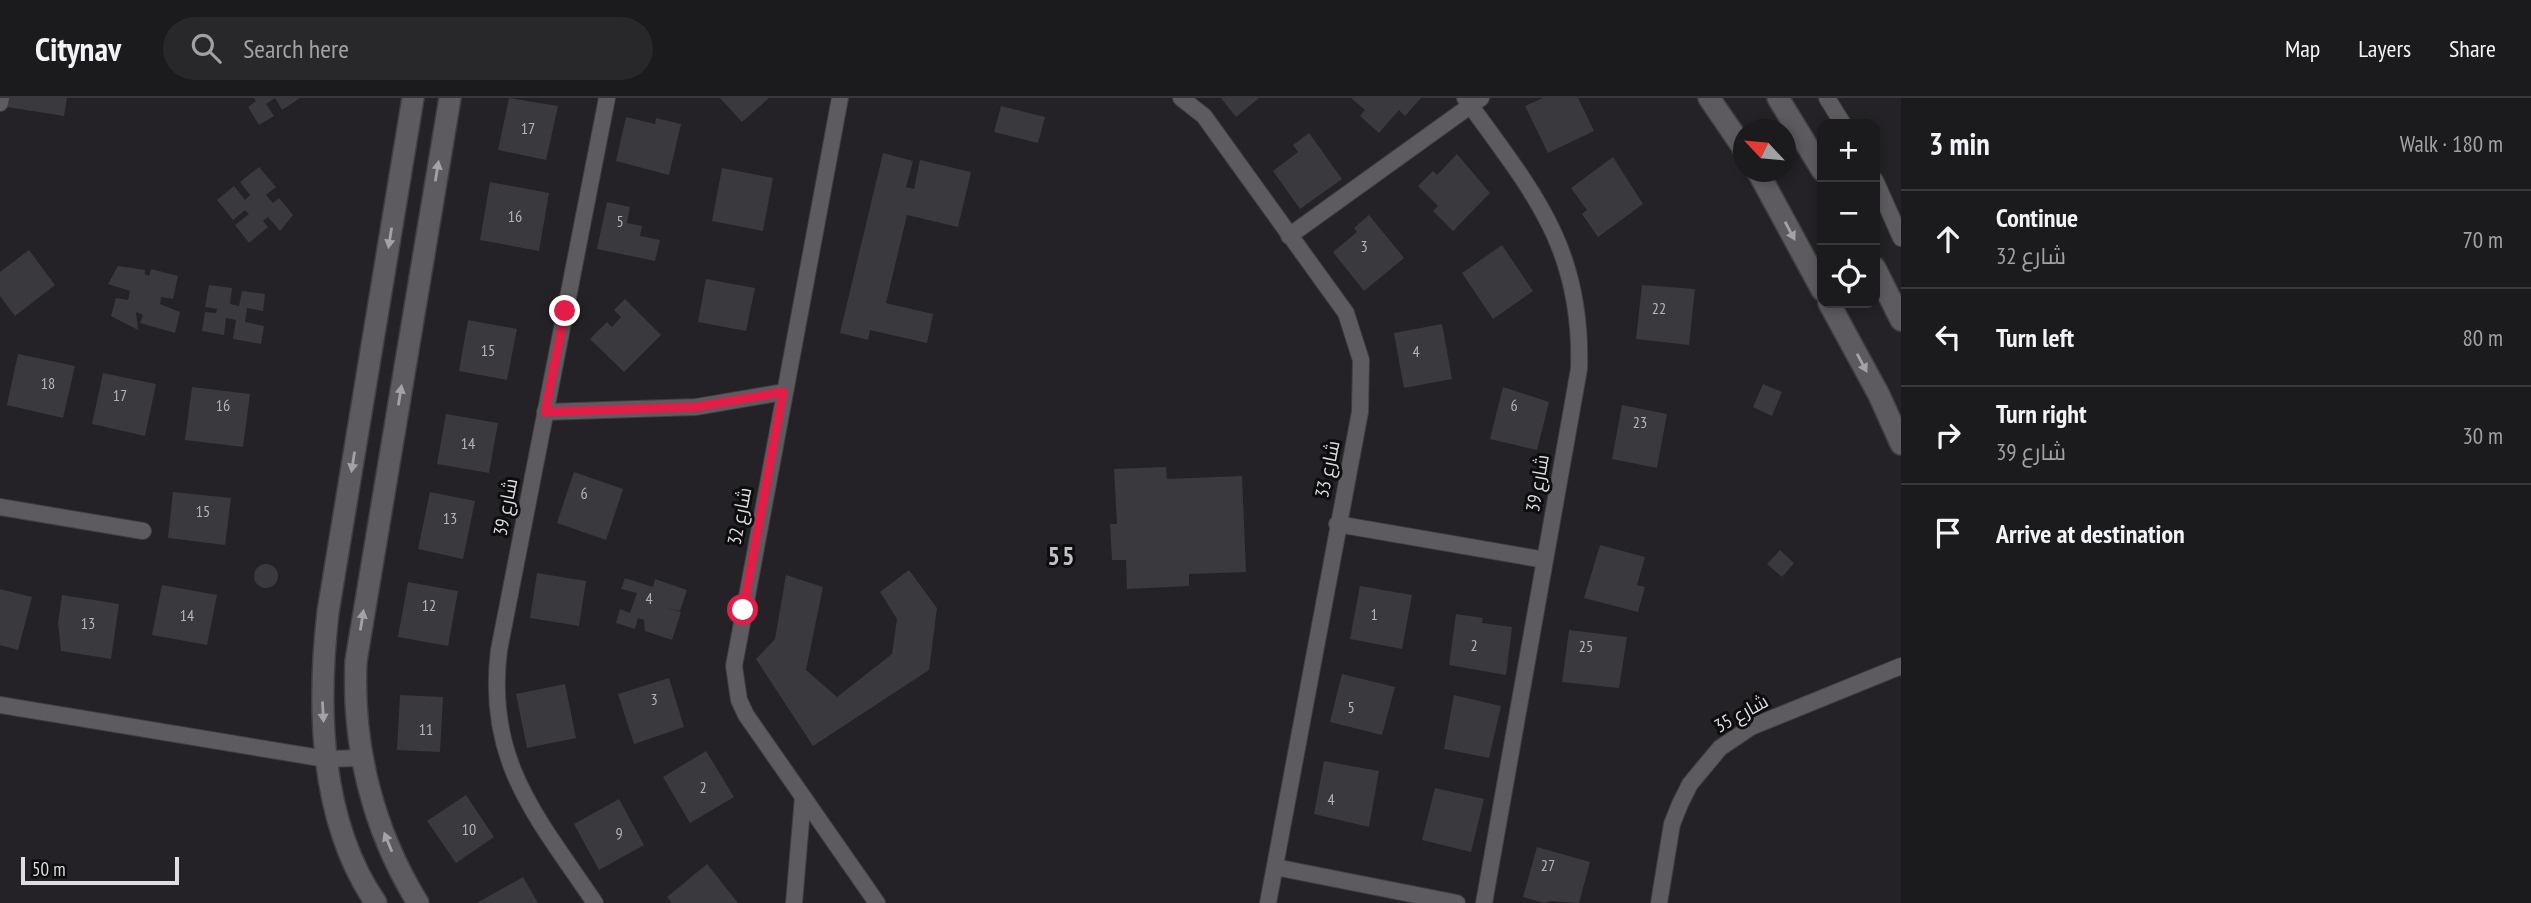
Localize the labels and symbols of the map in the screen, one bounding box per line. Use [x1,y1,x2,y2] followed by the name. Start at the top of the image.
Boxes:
[521,118,535,138] house number: 17
[1733,119,1796,182] north arrow
[432,160,443,182] one-way arrow
[508,206,522,226] house number: 16
[616,211,624,231] house number: 5
[1784,221,1796,241] one-way arrow
[384,227,395,249] one-way arrow
[1360,236,1368,256] house number: 3
[549,295,580,326] route end
[1652,298,1666,318] house number: 22
[481,340,495,360] house number: 15
[1412,341,1420,361] house number: 4
[1856,353,1867,373] one-way arrow
[41,373,55,393] house number: 18
[395,384,406,406] one-way arrow
[113,385,127,405] house number: 17
[216,395,230,415] house number: 16
[1510,395,1518,415] house number: 6
[1633,412,1647,432] house number: 23
[461,433,475,453] house number: 14
[1309,438,1347,500] street label: شارع 33
[347,451,358,473] one-way arrow
[1520,452,1556,514] street label: شارع 39
[488,476,524,538] street label: شارع 39
[580,483,588,503] house number: 6
[722,485,758,547] street label: شارع 32
[196,501,210,521] house number: 15
[443,508,457,528] house number: 13
[1048,539,1076,572] district label: 55
[645,588,653,608] house number: 4
[727,594,758,625] route start
[422,595,436,615] house number: 12
[1370,604,1378,624] house number: 1
[180,605,194,625] house number: 14
[357,609,368,631] one-way arrow
[81,613,95,633] house number: 13
[1470,635,1478,655] house number: 2
[1579,636,1593,656] house number: 25
[1710,688,1773,739] street label: شارع 35
[650,689,658,709] house number: 3
[1347,697,1355,717] house number: 5
[317,701,328,723] one-way arrow
[419,719,433,739] house number: 11
[699,777,707,797] house number: 2
[1327,789,1335,809] house number: 4
[462,819,476,839] house number: 10
[615,823,623,843] house number: 9
[382,831,393,852] one-way arrow
[21,854,178,886] scale bar
[1541,855,1555,875] house number: 27

